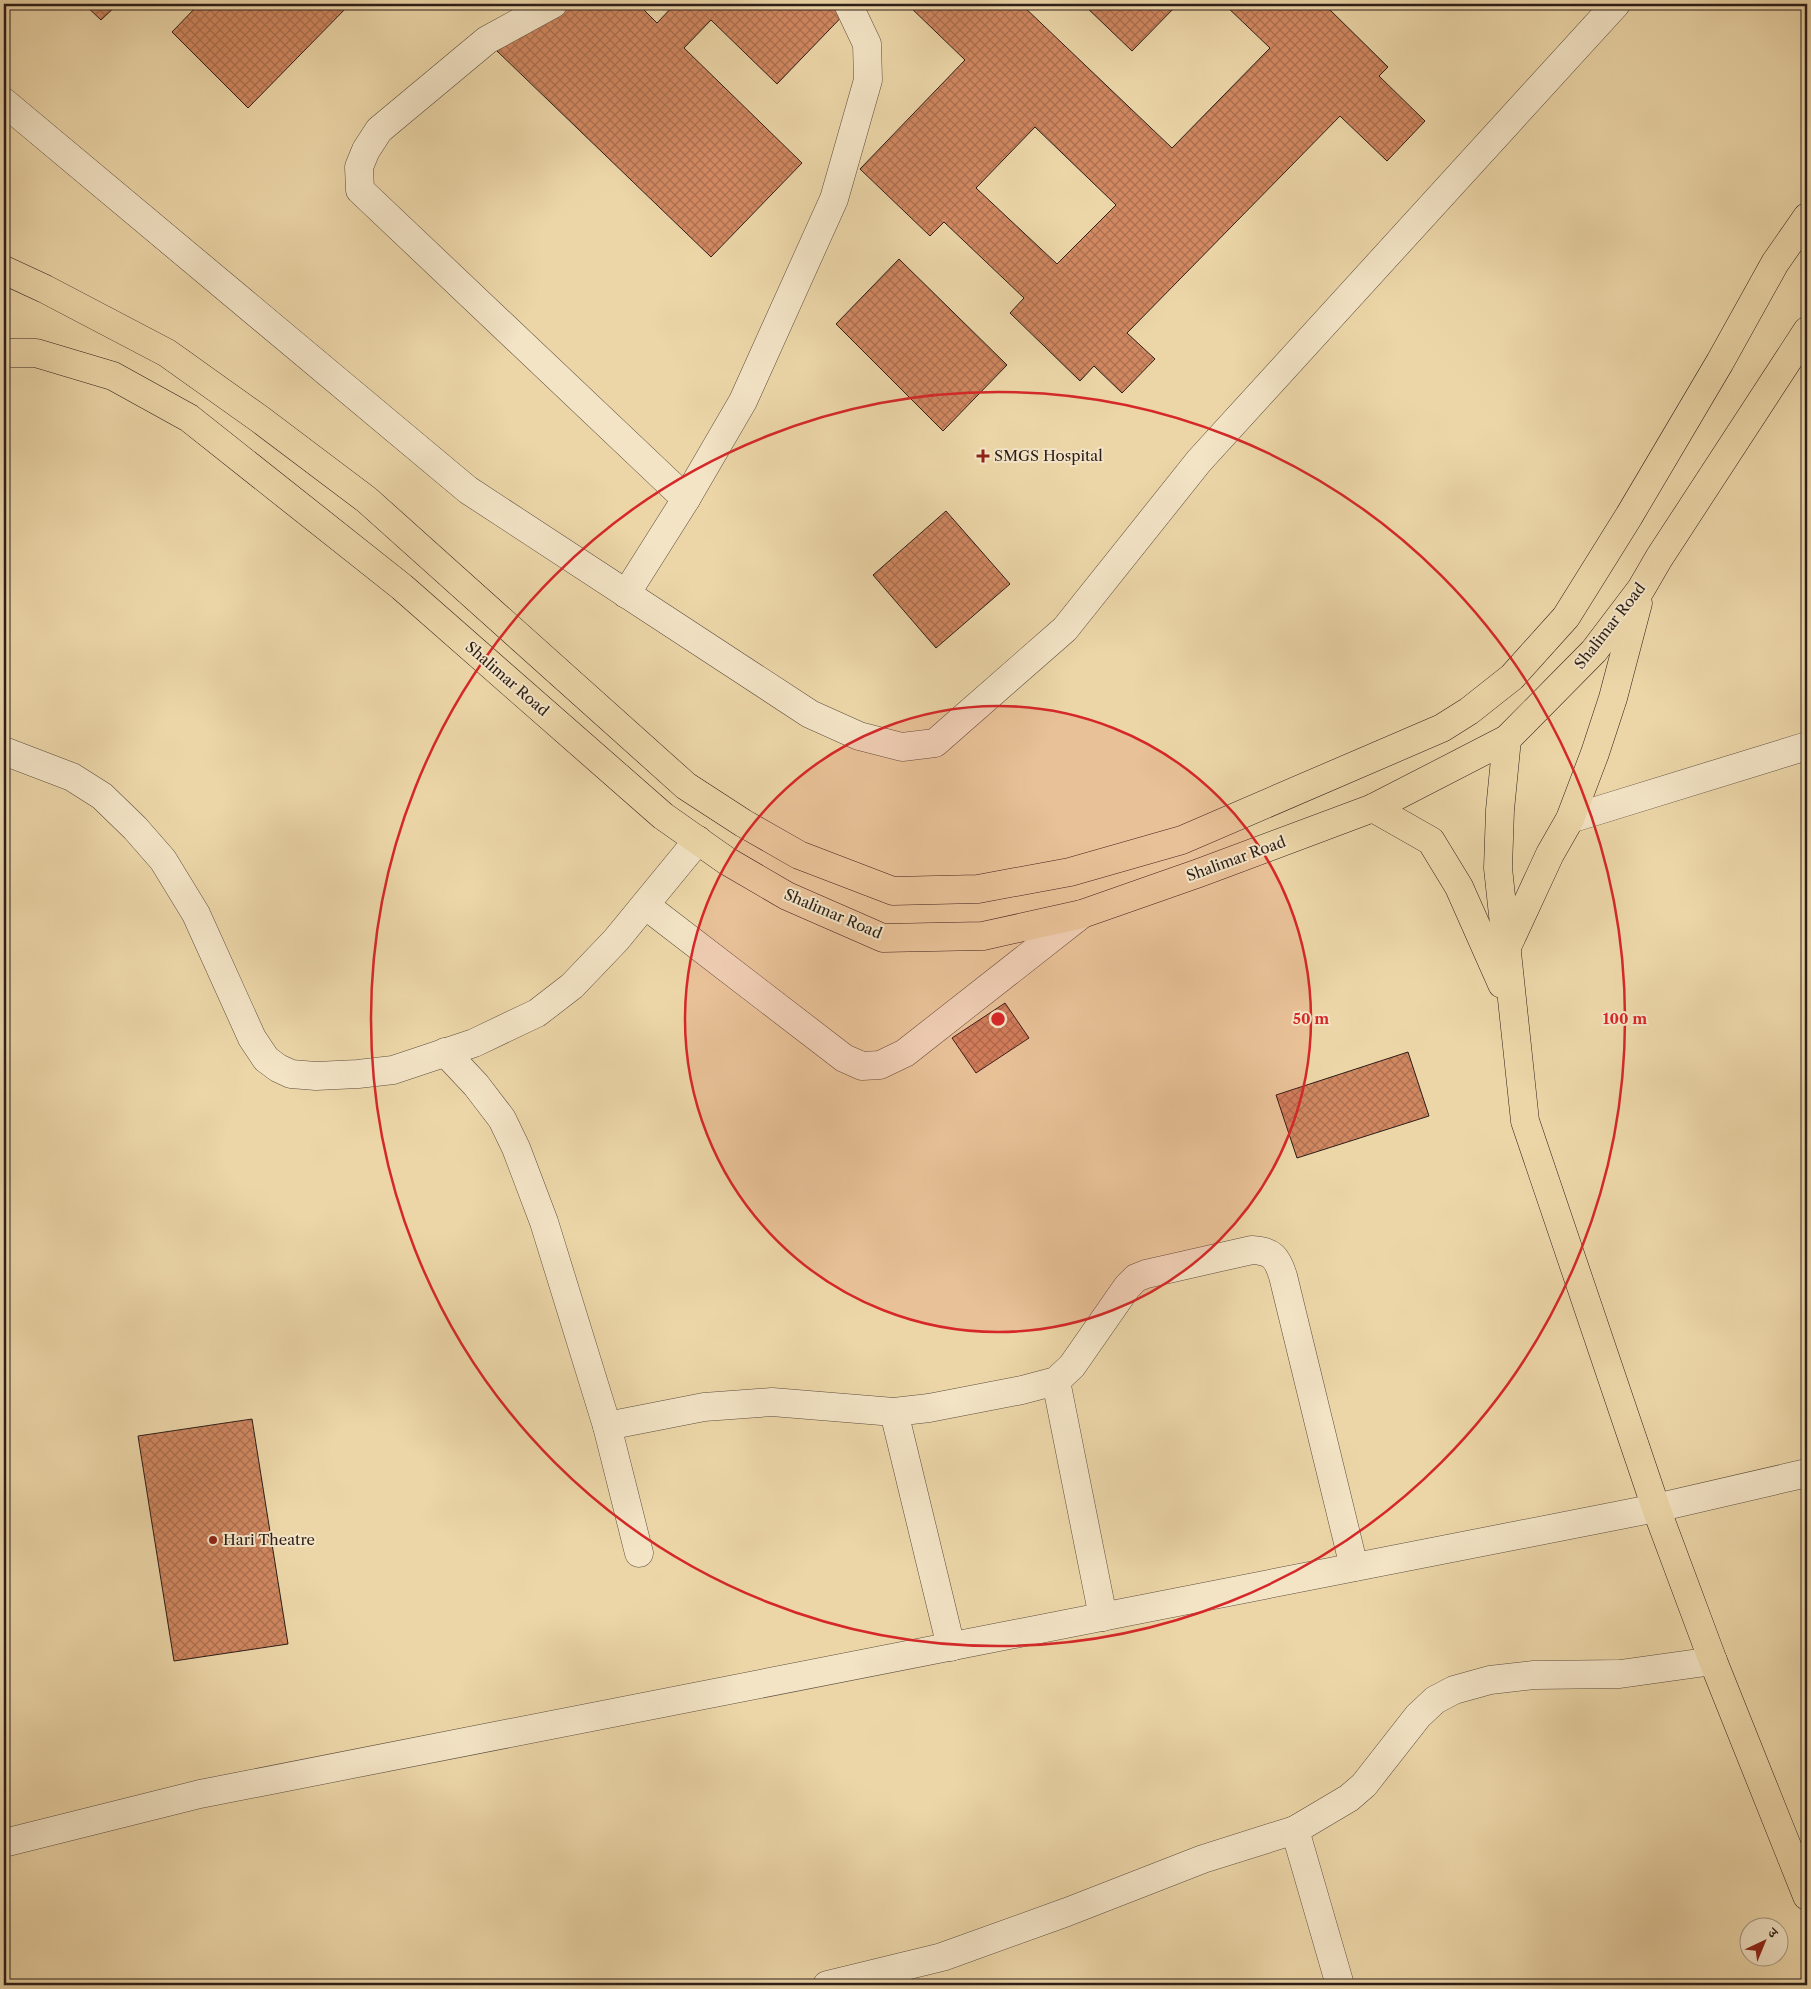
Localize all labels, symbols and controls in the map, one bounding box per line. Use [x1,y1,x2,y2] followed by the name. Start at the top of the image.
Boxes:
[994,446,1103,465] place label: SMGS Hospital
[976,449,990,463] marker: SMGS Hospital
[1570,579,1649,673] street label: Shalimar Road
[462,637,553,720] street label: Shalimar Road
[1184,832,1288,885] street label: Shalimar Road
[781,884,885,943] street label: Shalimar Road
[1293,1009,1329,1028] text: 50 m
[1603,1009,1647,1028] text: 100 m
[989,1010,1007,1028] centre of rings
[223,1530,315,1549] place label: Hari Theatre
[207,1534,219,1546] marker: Hari Theatre
[1738,1916,1788,1966] north arrow
[1763,1923,1782,1942] text: उ

